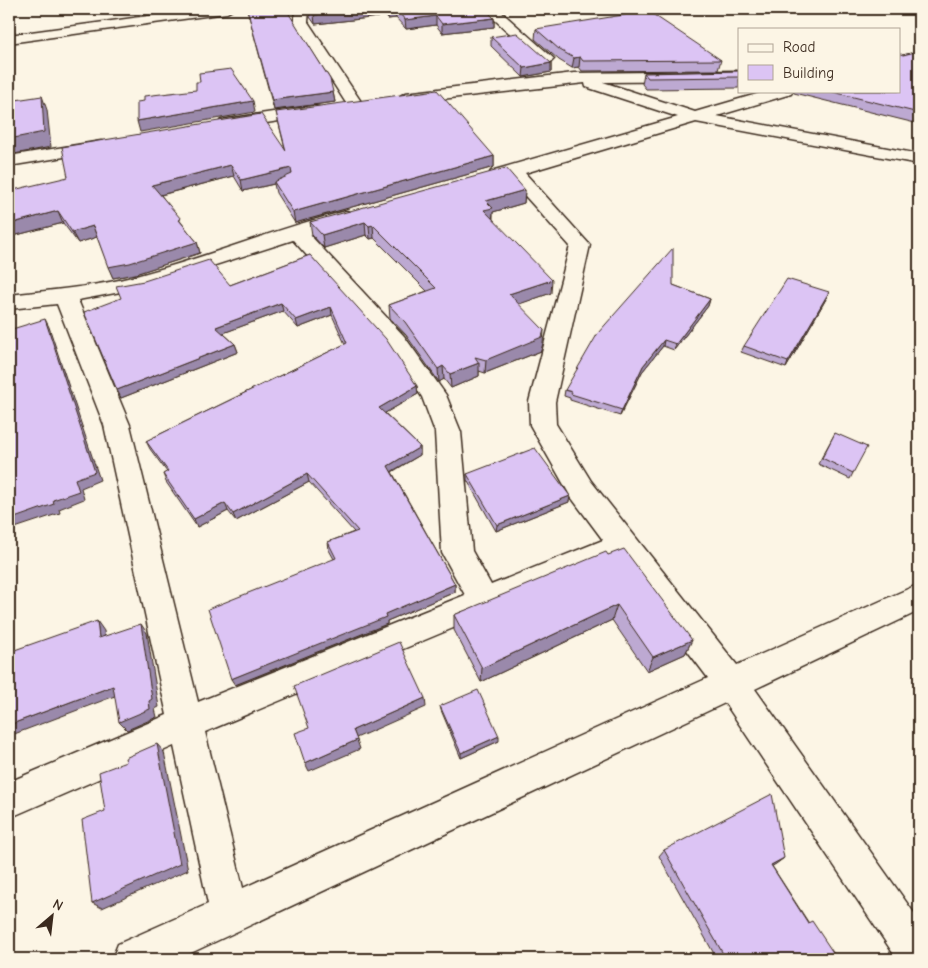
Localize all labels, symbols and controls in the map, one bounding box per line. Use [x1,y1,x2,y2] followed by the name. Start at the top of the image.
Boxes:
[738,28,900,92] legend
[783,38,815,56] text: Road
[783,64,834,82] text: Building
[28,890,78,940] north arrow
[50,895,66,915] text: N

